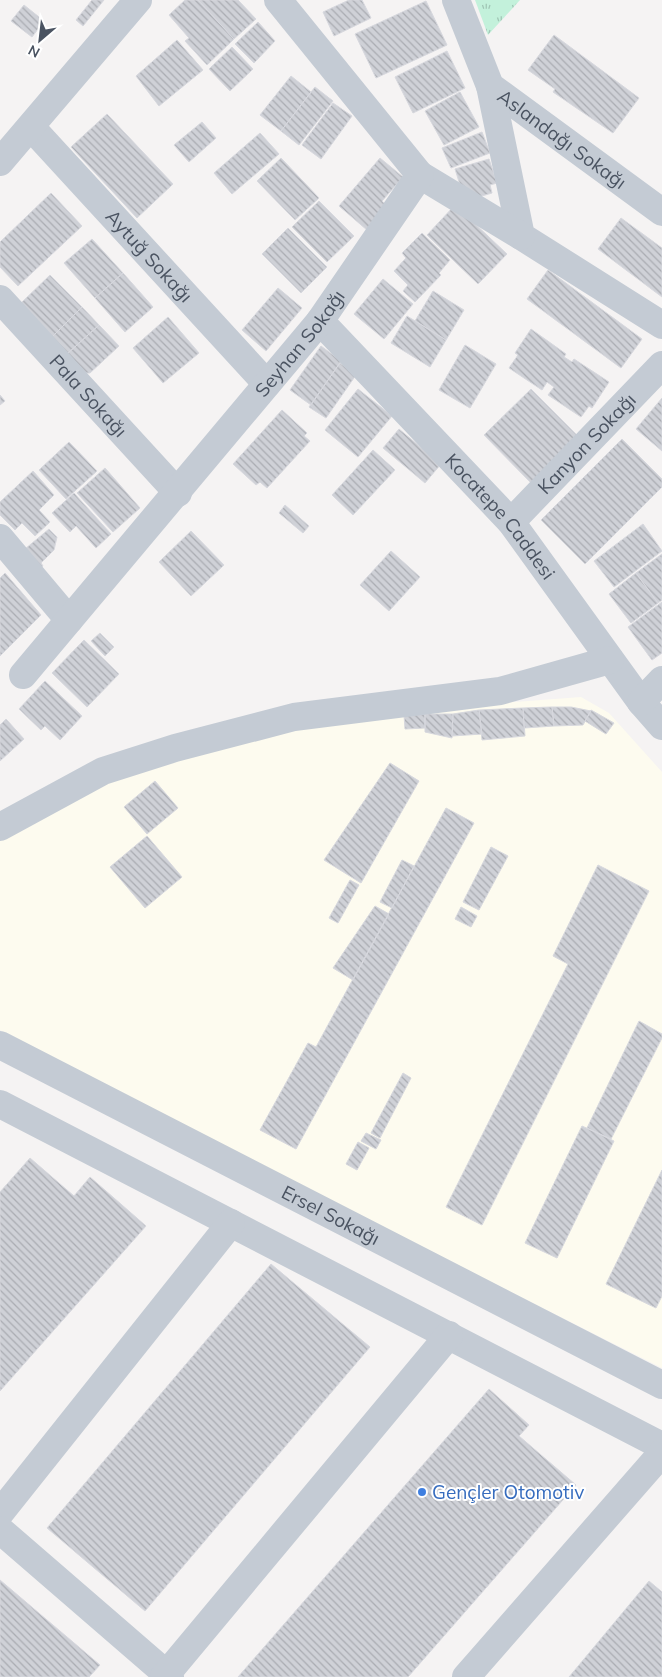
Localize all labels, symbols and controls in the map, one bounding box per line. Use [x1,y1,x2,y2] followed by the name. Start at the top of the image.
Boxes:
[15,15,65,65] north arrow
[25,41,43,62] text: N
[493,84,631,194] street label: Aslandağı Sokağı
[101,204,198,307] street label: Aytuğ Sokağı
[249,285,350,402] street label: Seyhan Sokağı
[45,349,133,442] street label: Pala Sokağı
[532,388,641,499] street label: Kanyon Sokağı
[440,448,560,584] street label: Kocatepe Caddesi
[278,1180,384,1250] street label: Ersel Sokağı
[432,1480,584,1504] place label: Gençler Otomotiv
[416,1486,428,1498] marker: Gençler Otomotiv

